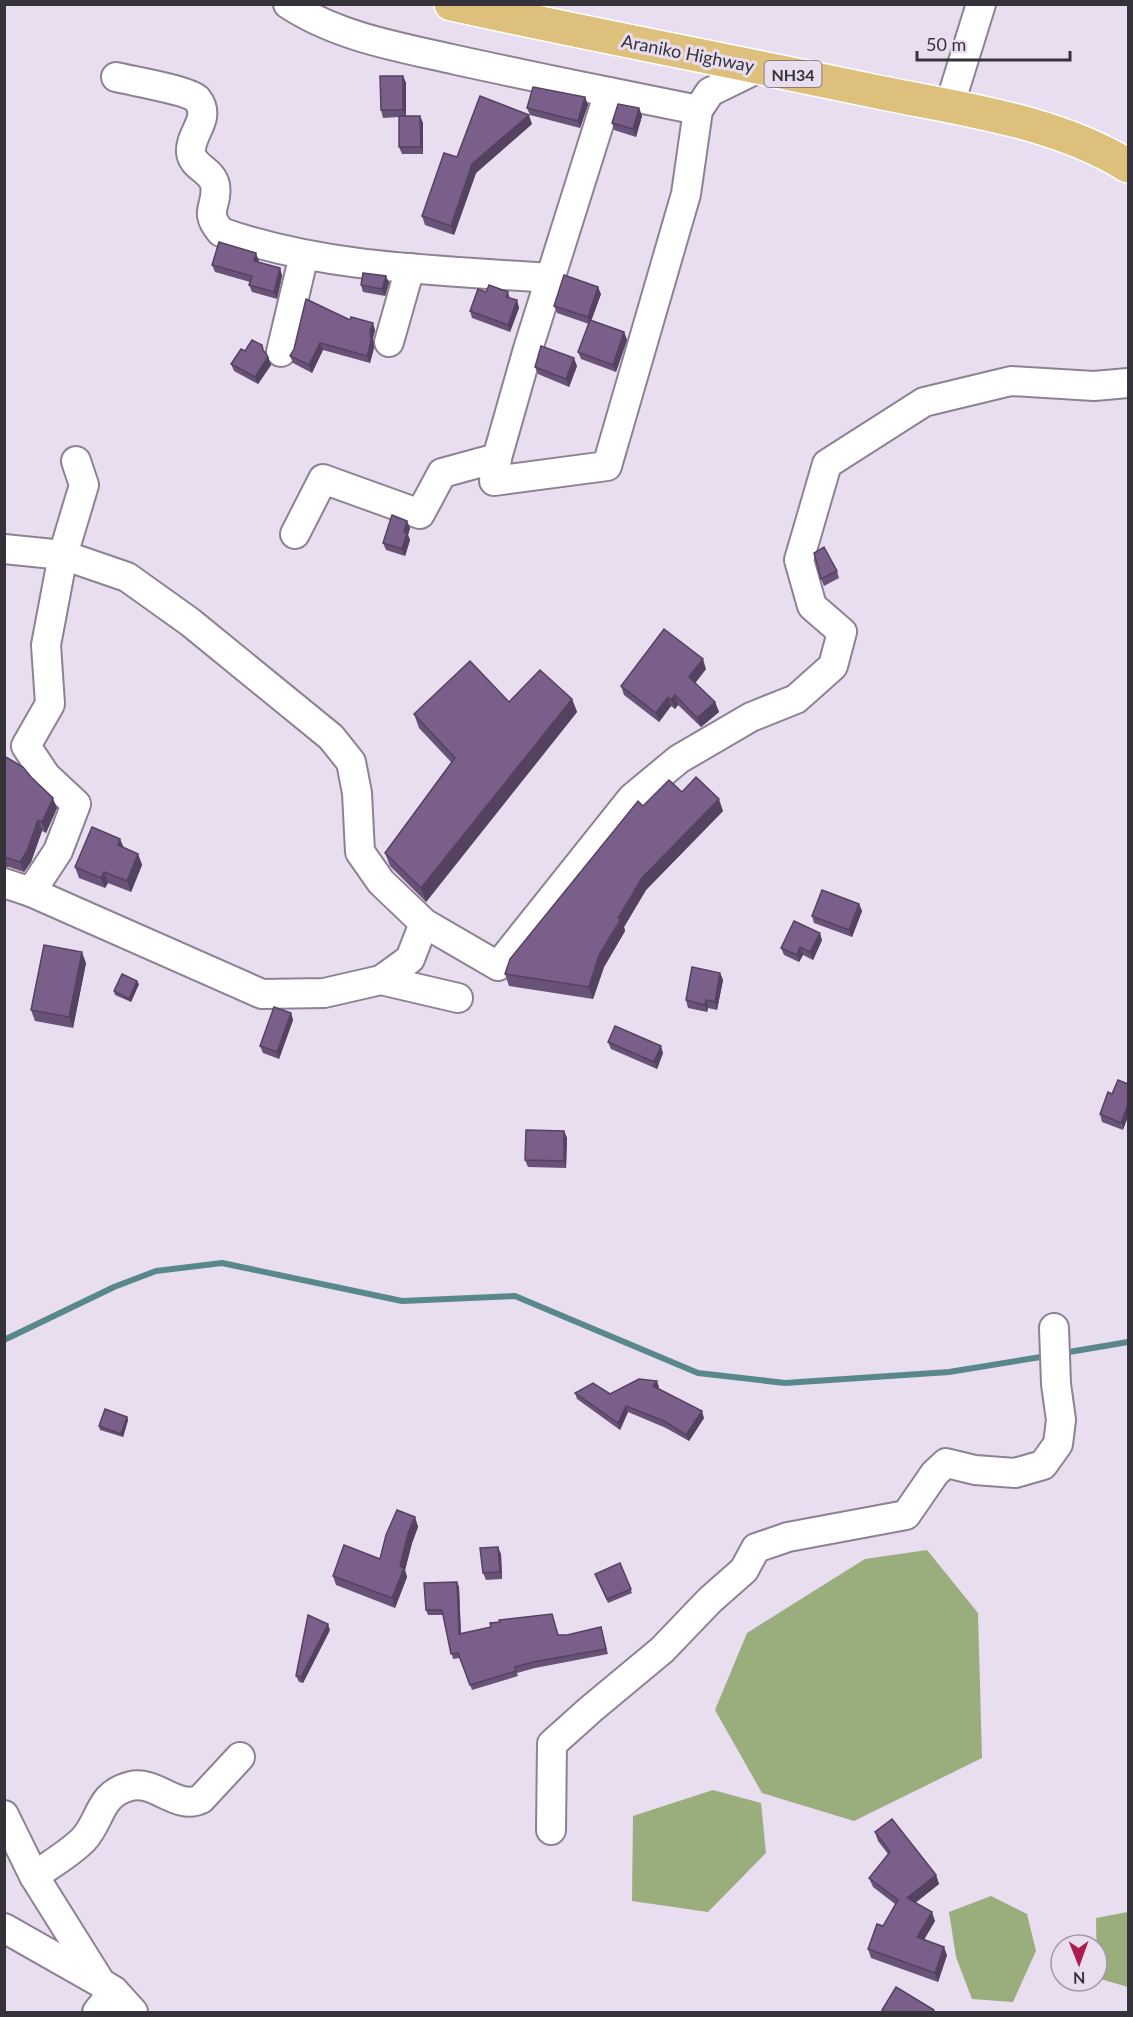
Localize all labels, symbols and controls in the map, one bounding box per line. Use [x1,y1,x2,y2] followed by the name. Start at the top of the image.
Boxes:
[917,24,1070,62] scale bar
[620,29,757,77] street label: Araniko Highway
[926,33,966,55] text: 50 m
[764,61,822,87] road number: NH34
[1049,1933,1109,1993] north arrow
[1073,1969,1086,1988] text: N

